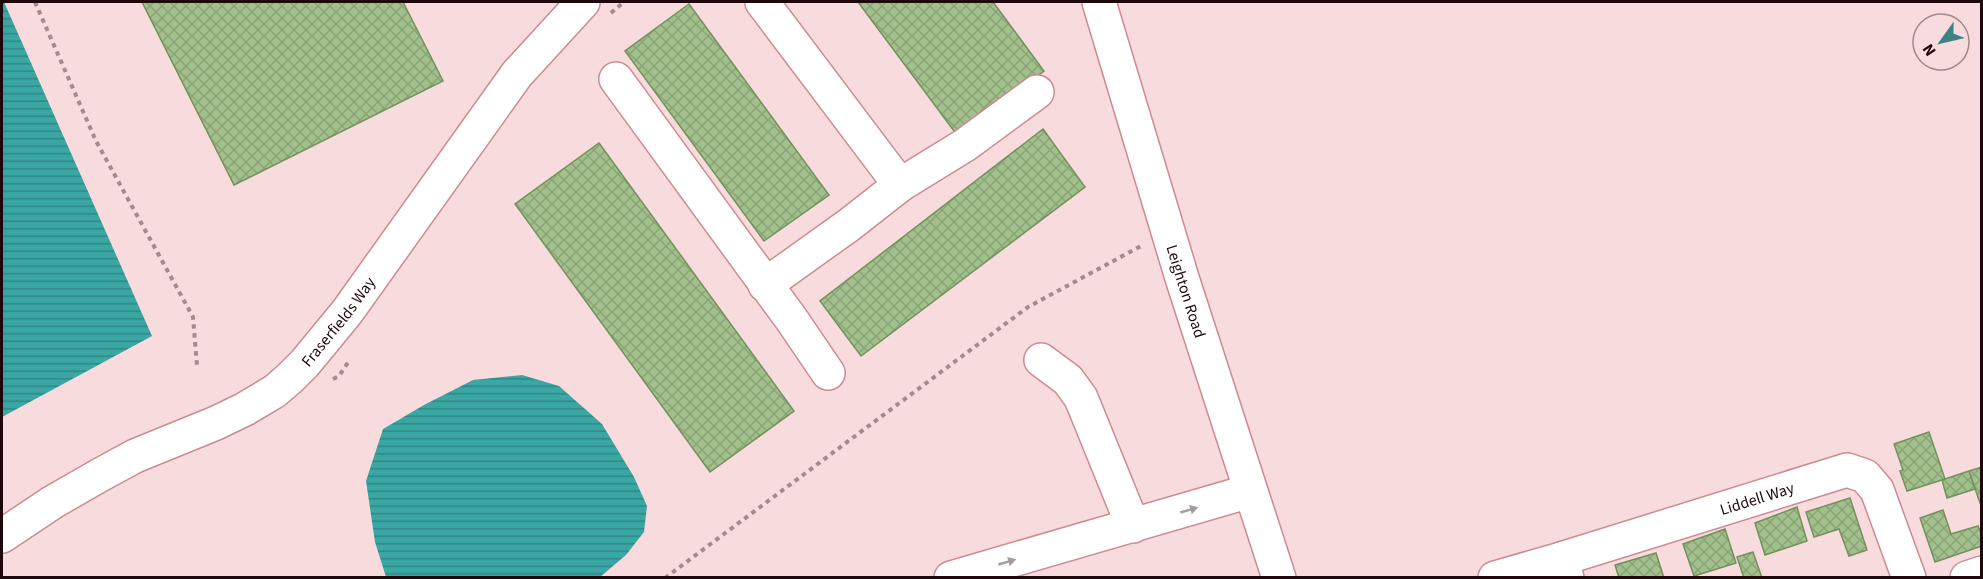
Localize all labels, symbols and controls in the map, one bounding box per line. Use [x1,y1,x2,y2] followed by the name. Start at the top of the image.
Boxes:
[1911,12,1971,72] north arrow
[1917,39,1941,60] text: N
[1161,242,1211,341] street label: Leighton Road
[296,272,381,372] street label: Fraserfields Way
[1717,477,1797,521] street label: Liddell Way
[1180,505,1198,514] one-way arrow
[998,556,1016,566] one-way arrow

